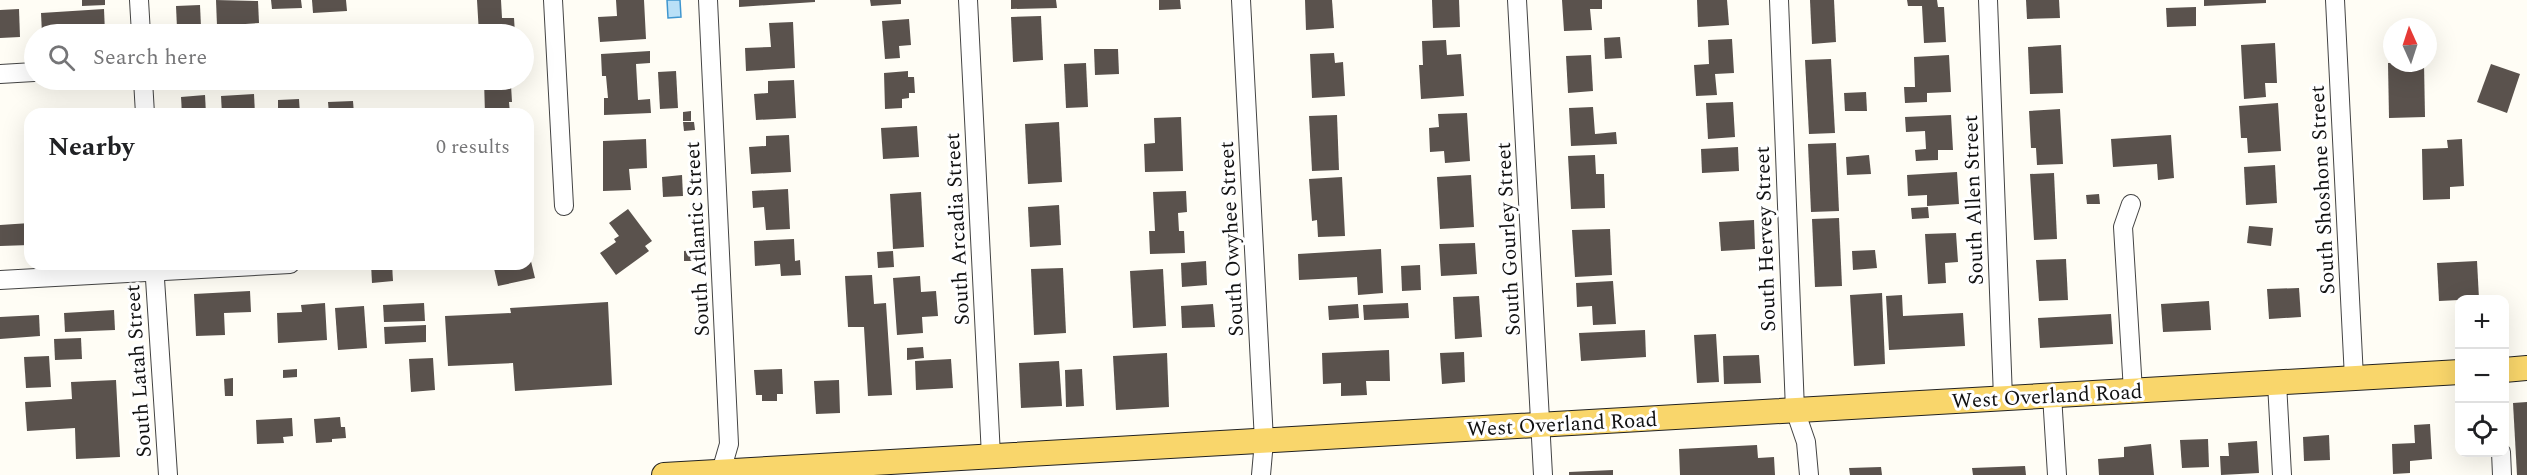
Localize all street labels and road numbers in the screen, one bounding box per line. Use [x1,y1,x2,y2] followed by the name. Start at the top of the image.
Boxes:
[2302,84,2344,295] street label: South Shoshone Street
[1955,114,1993,286] street label: South Allen Street
[937,132,979,326] street label: South Arcadia Street
[1211,140,1253,338] street label: South Owyhee Street
[677,141,719,337] street label: South Atlantic Street
[1488,141,1530,337] street label: South Gourley Street
[1747,146,1785,332] street label: South Hervey Street
[117,283,161,458] street label: South Latah Street
[1951,376,2143,418] street label: West Overland Road
[1466,404,1658,446] street label: West Overland Road

